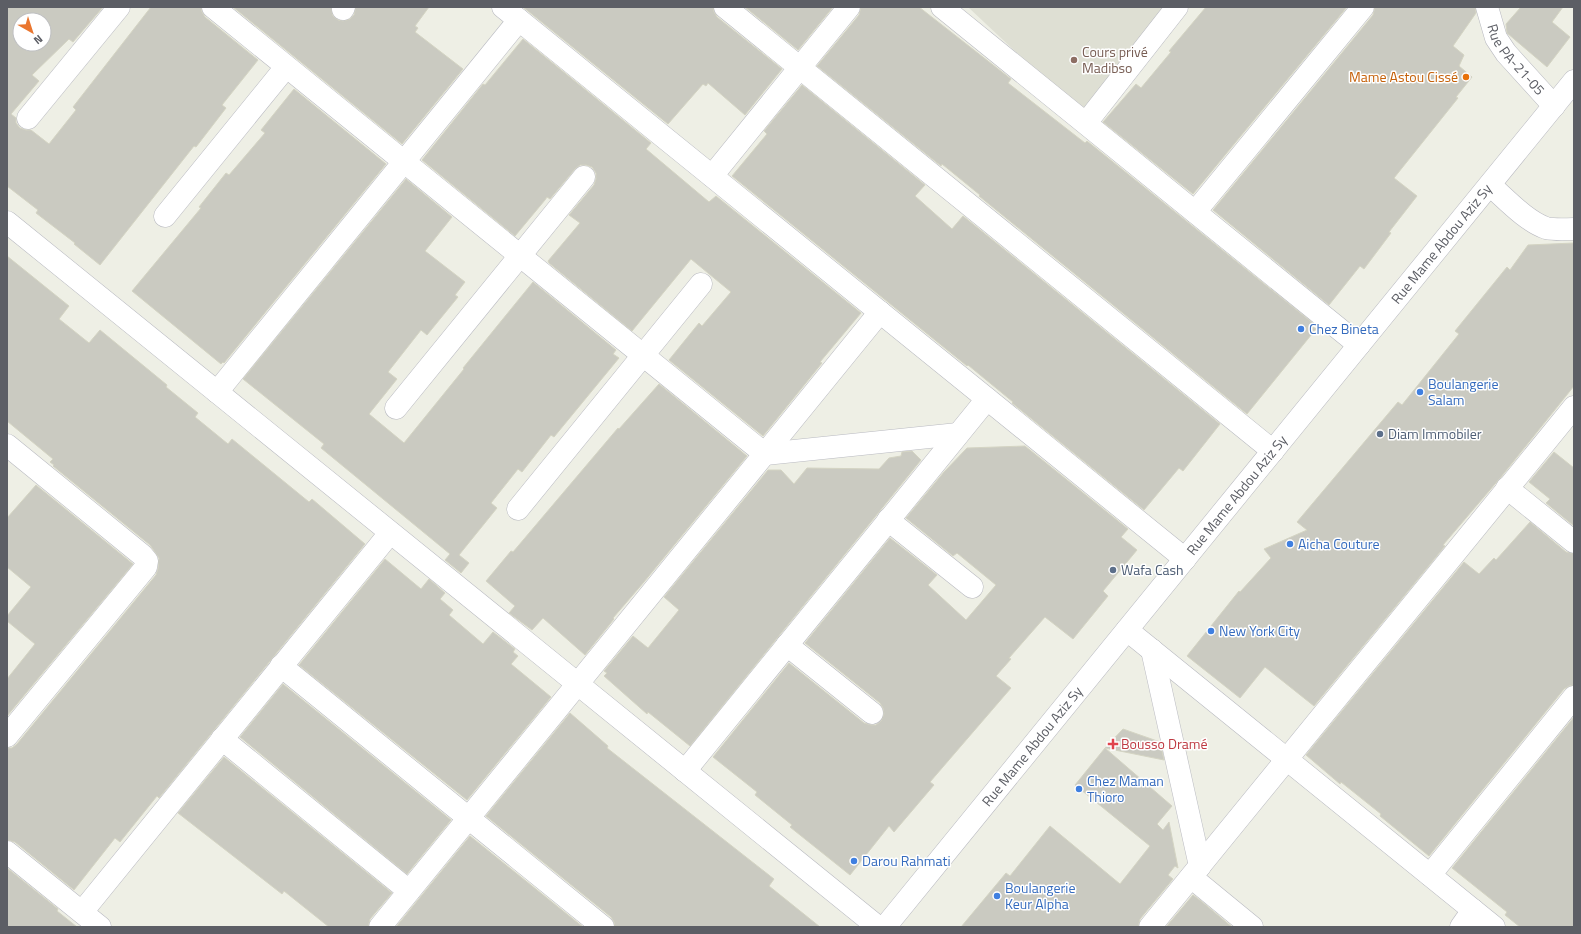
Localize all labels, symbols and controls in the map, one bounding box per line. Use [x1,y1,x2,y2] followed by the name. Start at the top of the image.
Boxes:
[12,12,52,52] north arrow
[1482,21,1550,100] street label: Rue PA-21-05
[30,31,46,48] text: N
[1082,41,1148,78] place label: Cours privé Madibso
[1069,55,1079,65] marker: Cours privé Madibso
[1349,66,1458,87] place label: Mame Astou Cissé
[1461,72,1471,82] marker: Mame Astou Cissé
[1386,179,1496,308] street label: Rue Mame Abdou Aziz Sy
[1309,318,1379,339] place label: Chez Bineta
[1296,324,1306,334] marker: Chez Bineta
[1428,373,1498,410] place label: Boulangerie Salam
[1415,387,1425,397] marker: Boulangerie Salam
[1388,423,1482,444] place label: Diam Immobiler
[1375,429,1385,439] marker: Diam Immobiler
[1181,430,1292,559] street label: Rue Mame Abdou Aziz Sy
[1298,533,1380,554] place label: Aicha Couture
[1285,539,1295,549] marker: Aicha Couture
[1121,559,1184,580] place label: Wafa Cash
[1108,565,1118,575] marker: Wafa Cash
[1219,620,1300,641] place label: New York City
[1206,626,1216,636] marker: New York City
[976,681,1087,811] street label: Rue Mame Abdou Aziz Sy
[1121,733,1208,754] place label: Bousso Dramé
[1108,739,1118,749] marker: Bousso Dramé
[1087,770,1164,807] place label: Chez Maman Thioro
[1074,784,1084,794] marker: Chez Maman Thioro
[862,850,951,871] place label: Darou Rahmati
[849,856,859,866] marker: Darou Rahmati
[1005,877,1075,914] place label: Boulangerie Keur Alpha
[992,891,1002,901] marker: Boulangerie Keur Alpha

